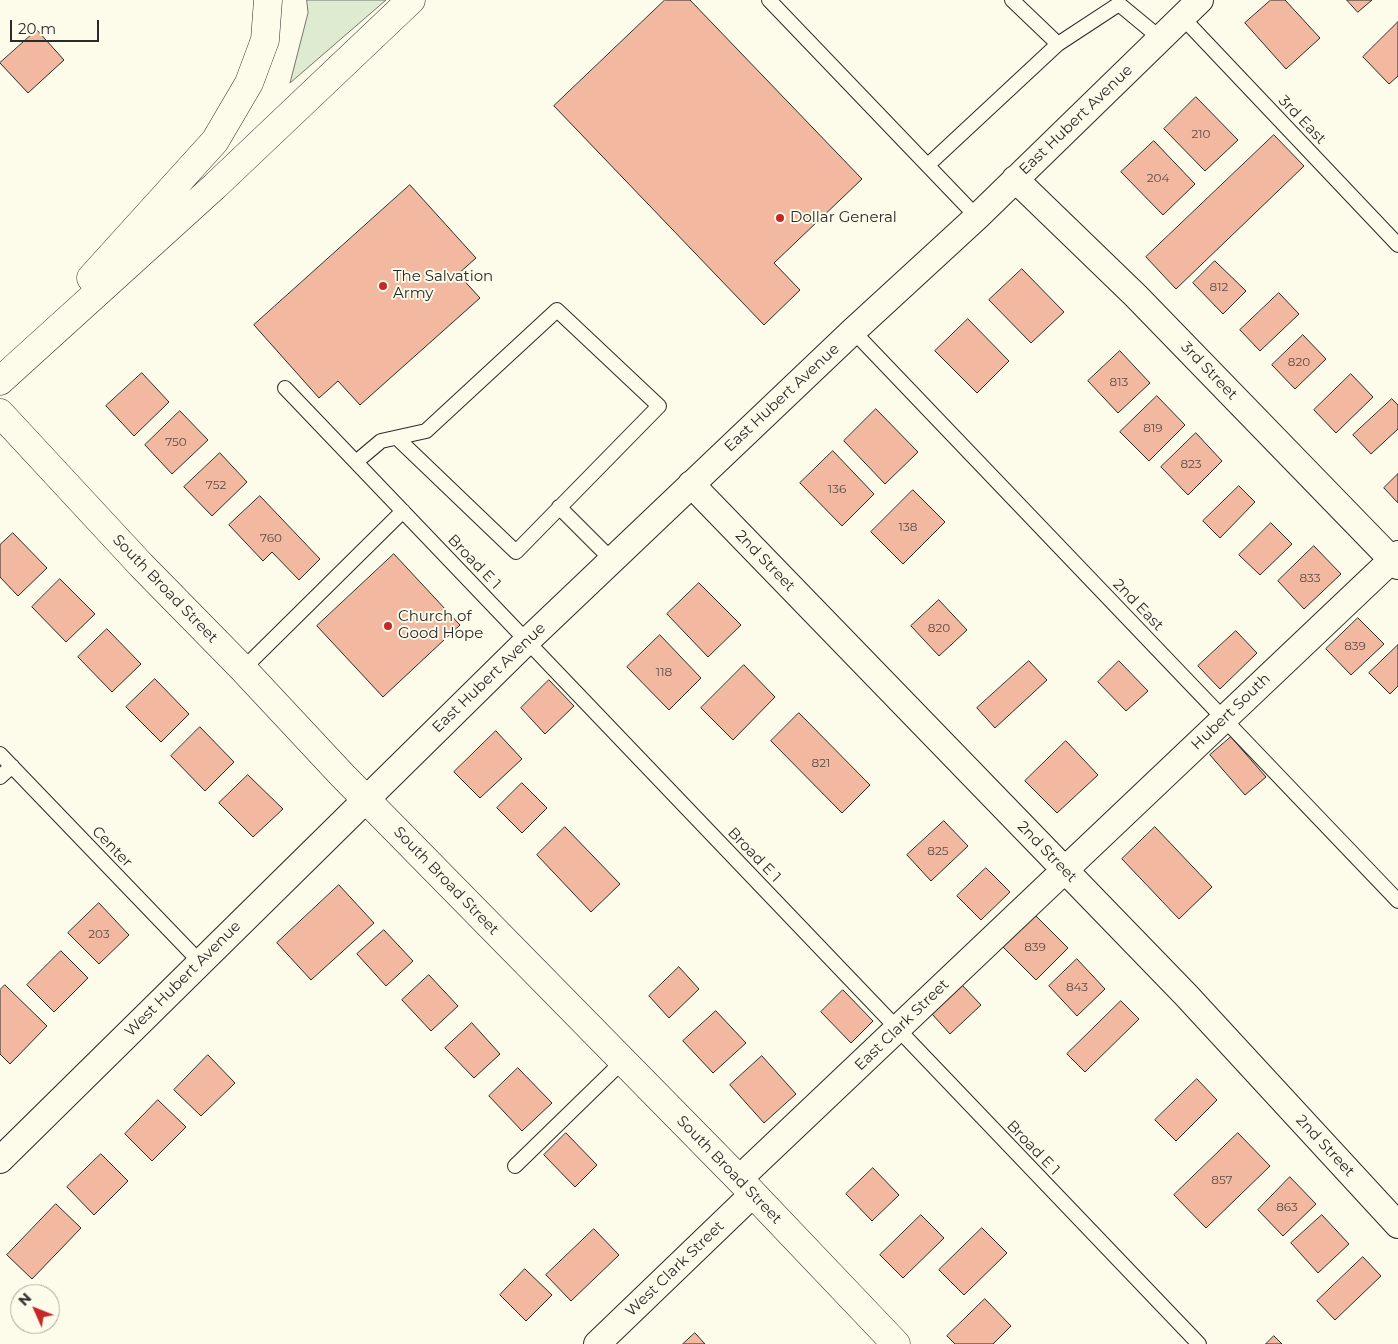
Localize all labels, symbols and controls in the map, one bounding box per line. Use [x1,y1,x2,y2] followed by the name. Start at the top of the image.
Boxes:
[12,10,101,42] scale bar
[18,19,56,38] text: 20 m
[1016,61,1136,179] street label: East Hubert Avenue
[1274,92,1330,148] street label: 3rd East
[1191,127,1211,141] house number: 210
[1147,171,1169,185] house number: 204
[790,209,897,227] place label: Dollar General
[774,212,786,224] marker: Dollar General
[393,268,493,303] place label: The Salvation Army
[377,280,389,292] marker: The Salvation Army
[1210,280,1228,294] house number: 812
[1177,338,1241,404] street label: 3rd Street
[721,340,843,456] street label: East Hubert Avenue
[1288,355,1310,369] house number: 820
[1110,375,1128,389] house number: 813
[1143,421,1163,435] house number: 819
[165,435,187,449] house number: 750
[1180,457,1202,471] house number: 823
[206,478,226,492] house number: 752
[828,482,846,496] house number: 136
[899,520,917,534] house number: 138
[731,527,799,595] street label: 2nd Street
[109,531,221,647] street label: South Broad Street
[260,531,282,545] house number: 760
[444,531,504,593] street label: Broad E 1
[1299,571,1321,585] house number: 833
[1109,575,1167,635] street label: 2nd East
[398,608,483,643] place label: Church of Good Hope
[429,619,549,737] street label: East Hubert Avenue
[382,620,394,632] marker: Church of Good Hope
[928,621,950,635] house number: 820
[1344,639,1366,653] house number: 839
[656,665,672,679] house number: 118
[1188,670,1274,754] street label: Hubert South
[812,756,830,770] house number: 821
[1013,818,1081,886] street label: 2nd Street
[88,823,136,871] street label: Center
[390,823,502,939] street label: South Broad Street
[724,824,784,886] street label: Broad E 1
[927,844,949,858] house number: 825
[121,917,245,1041] street label: West Hubert Avenue
[88,927,110,941] house number: 203
[1024,940,1046,954] house number: 839
[851,976,953,1074] street label: East Clark Street
[1066,980,1088,994] house number: 843
[1292,1111,1358,1181] street label: 2nd Street
[673,1112,785,1228] street label: South Broad Street
[1003,1117,1063,1179] street label: Broad E 1
[1211,1173,1233,1187] house number: 857
[1276,1200,1298,1214] house number: 863
[622,1217,728,1321] street label: West Clark Street
[10,1284,60,1334] north arrow
[15,1289,35,1310] text: N

